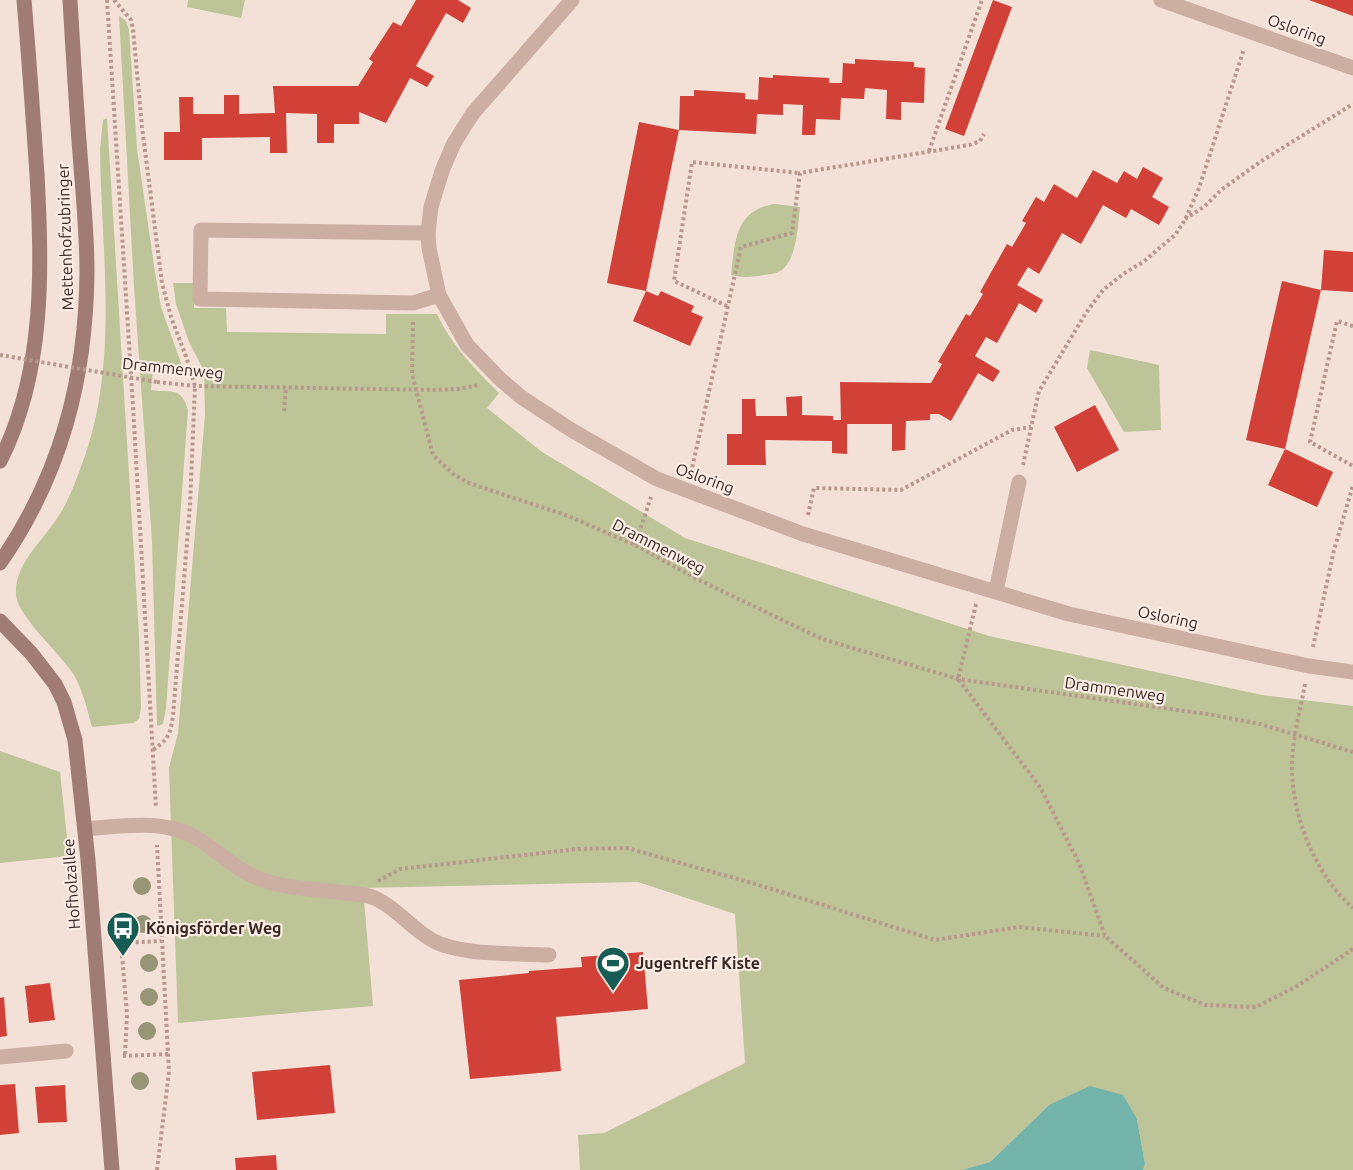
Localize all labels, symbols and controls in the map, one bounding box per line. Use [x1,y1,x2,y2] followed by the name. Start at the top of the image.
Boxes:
[1265,10,1329,48] street label: Osloring
[53,163,77,311] street label: Mettenhofzubringer
[122,354,224,382] street label: Drammenweg
[673,459,737,497] street label: Osloring
[610,515,708,577] street label: Drammenweg
[1136,602,1200,632] street label: Osloring
[1063,673,1167,705] street label: Drammenweg
[59,838,83,930] street label: Hofholzallee
[105,910,141,957] bus stop icon: Königsförder Weg
[146,919,282,937] place label: Königsförder Weg
[595,945,631,992] sports icon: Jugentreff Kiste
[636,954,760,972] place label: Jugentreff Kiste

